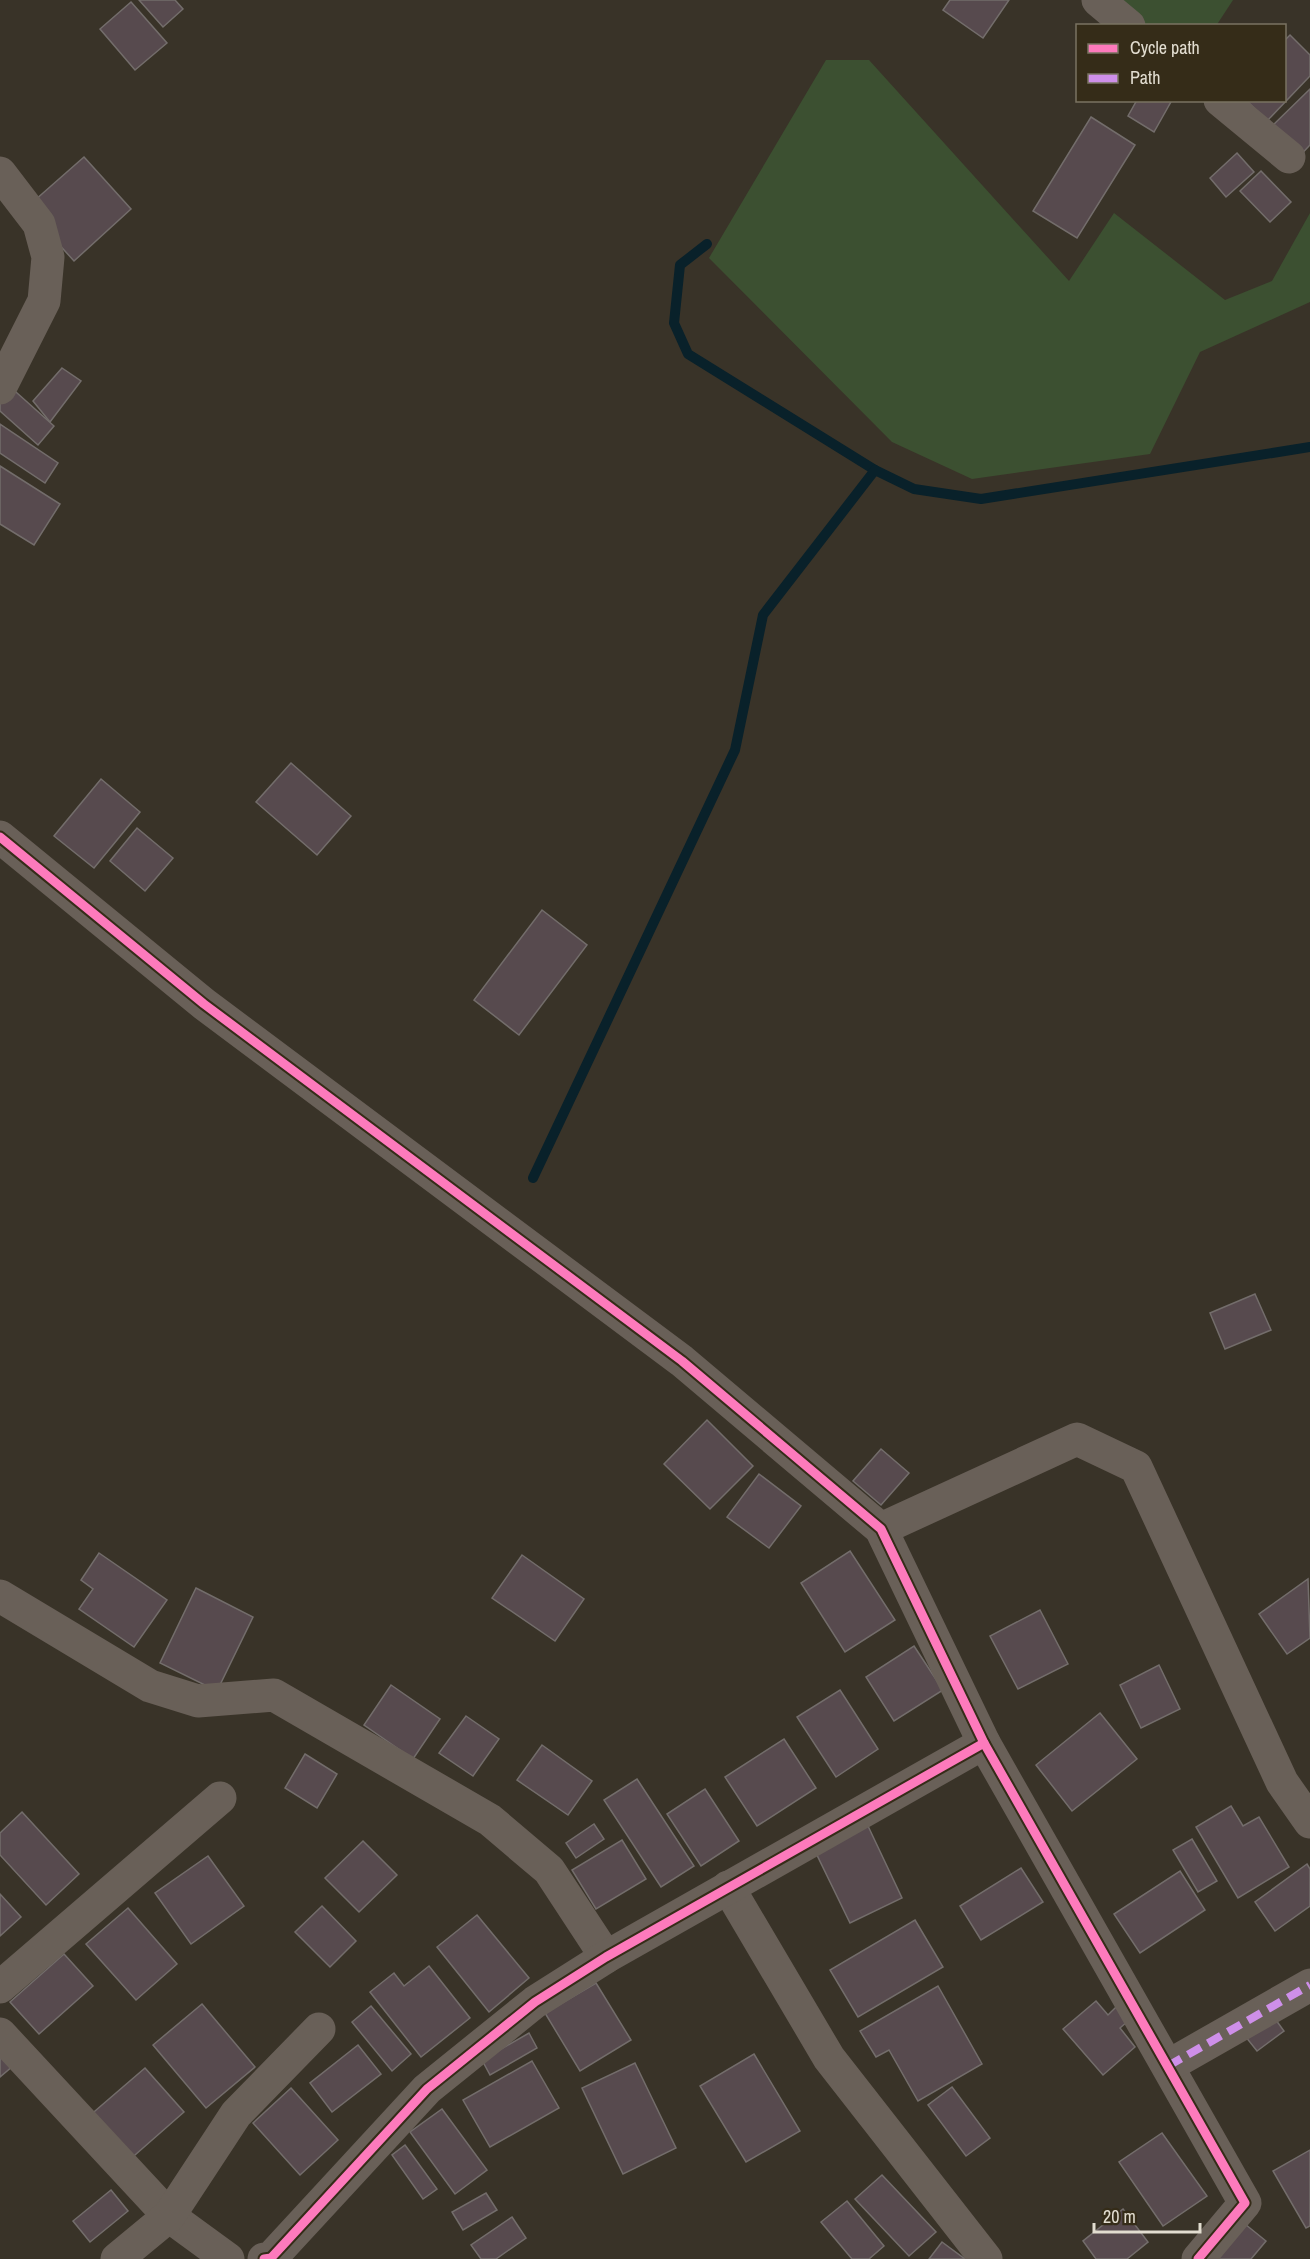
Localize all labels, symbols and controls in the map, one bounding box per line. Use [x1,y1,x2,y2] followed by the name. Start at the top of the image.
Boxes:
[1076,24,1286,102] legend
[1130,35,1200,60] text: Cycle path
[1130,65,1160,90] text: Path
[1094,2196,1200,2234] scale bar
[1103,2204,1136,2229] text: 20 m

